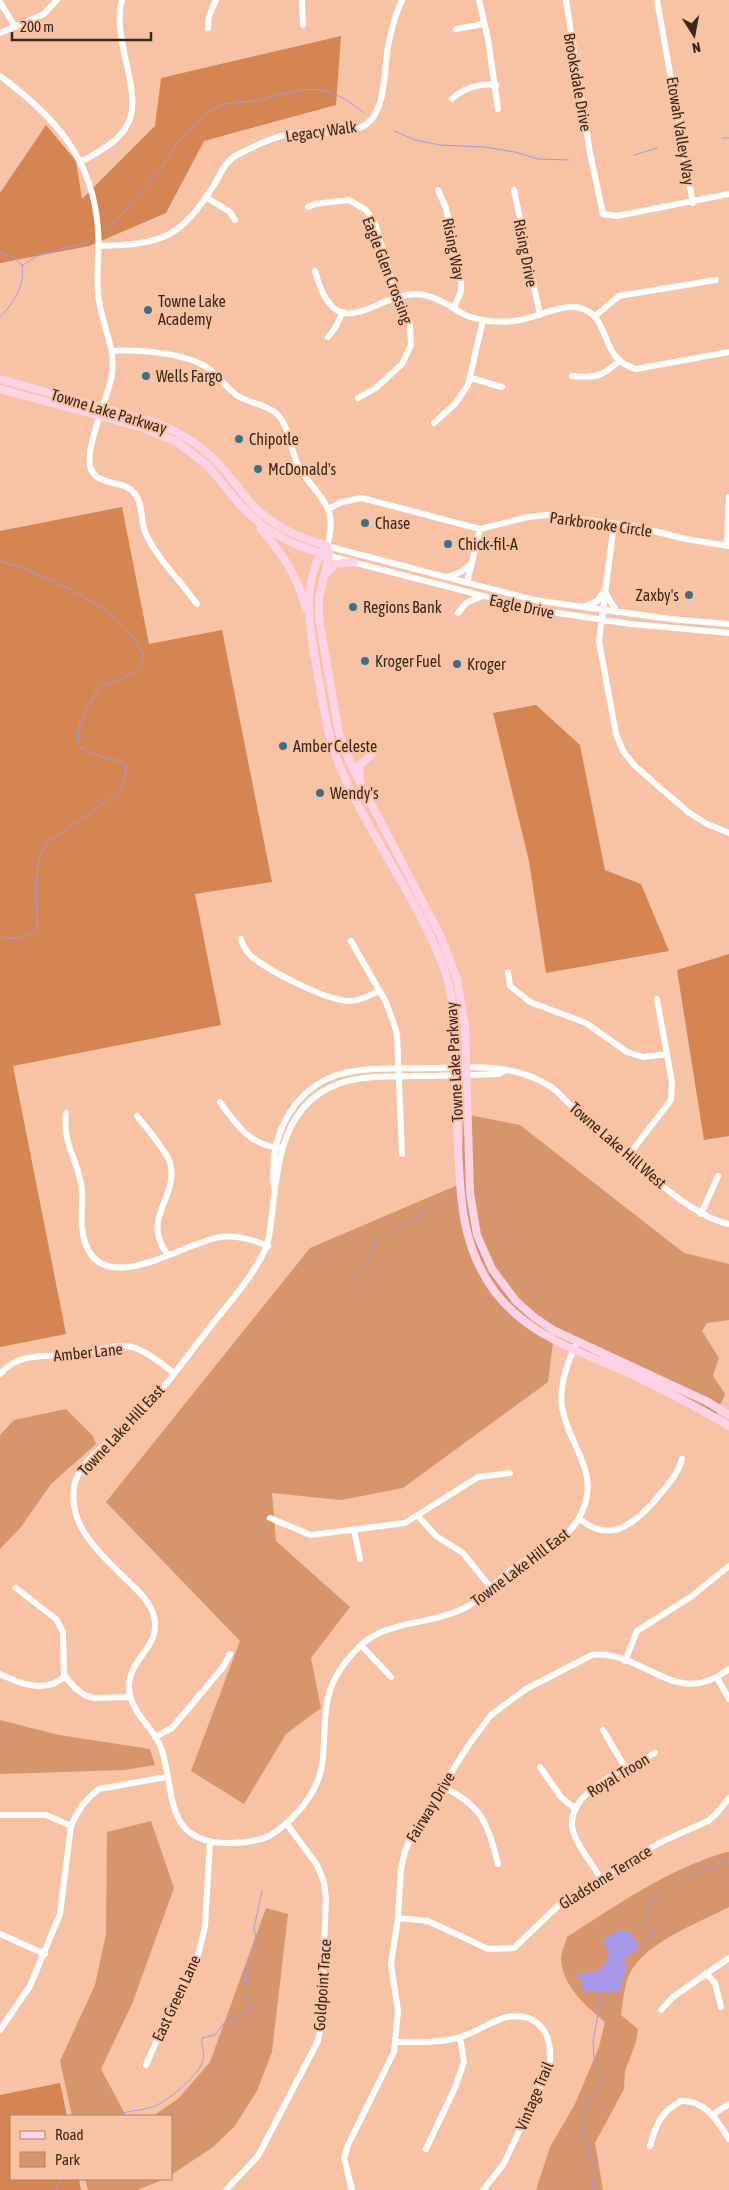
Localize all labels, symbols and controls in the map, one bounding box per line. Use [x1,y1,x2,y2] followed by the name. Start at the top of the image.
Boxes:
[12,10,151,42] scale bar
[669,10,719,60] north arrow
[20,18,54,35] text: 200 m
[560,31,596,133] street label: Brooksdale Drive
[691,39,702,56] text: N
[663,75,699,187] street label: Etowah Valley Way
[284,117,358,146] street label: Legacy Walk
[358,214,417,327] street label: Eagle Glen Crossing
[438,216,469,282] street label: Rising Way
[510,217,541,289] street label: Rising Drive
[158,292,226,329] place label: Towne Lake Academy
[142,304,154,316] marker: Towne Lake Academy
[156,367,223,386] place label: Wells Fargo
[140,370,152,382] marker: Wells Fargo
[49,385,169,438] street label: Towne Lake Parkway
[249,430,299,449] place label: Chipotle
[233,433,245,445] marker: Chipotle
[268,460,337,478] place label: McDonald's
[252,463,264,475] marker: McDonald's
[549,508,653,540] street label: Parkbrooke Circle
[375,514,410,532] place label: Chase
[359,517,371,529] marker: Chase
[458,535,518,553] place label: Chick-fil-A
[442,538,454,550] marker: Chick-fil-A
[636,586,679,605] place label: Zaxby's
[683,589,695,601] marker: Zaxby's
[488,590,556,623] street label: Eagle Drive
[363,598,442,617] place label: Regions Bank
[347,601,359,613] marker: Regions Bank
[375,652,442,671] place label: Kroger Fuel
[359,655,371,667] marker: Kroger Fuel
[467,655,506,674] place label: Kroger
[451,658,463,670] marker: Kroger
[293,737,377,755] place label: Amber Celeste
[277,740,289,752] marker: Amber Celeste
[330,784,379,803] place label: Wendy's
[314,787,326,799] marker: Wendy's
[442,1001,467,1122] street label: Towne Lake Parkway
[566,1098,670,1192] street label: Towne Lake Hill West
[52,1339,124,1365] street label: Amber Lane
[74,1380,168,1479] street label: Towne Lake Hill East
[467,1524,573,1610] street label: Towne Lake Hill East
[584,1749,653,1801] street label: Royal Troon
[402,1769,459,1846] street label: Fairway Drive
[555,1841,655,1913] street label: Gladstone Terrace
[310,1938,335,2032] street label: Goldpoint Trace
[148,1952,204,2044] street label: East Green Lane
[511,2058,558,2134] street label: Vintage Trail
[10,2115,172,2180] legend
[55,2126,84,2143] text: Road
[55,2151,80,2168] text: Park

